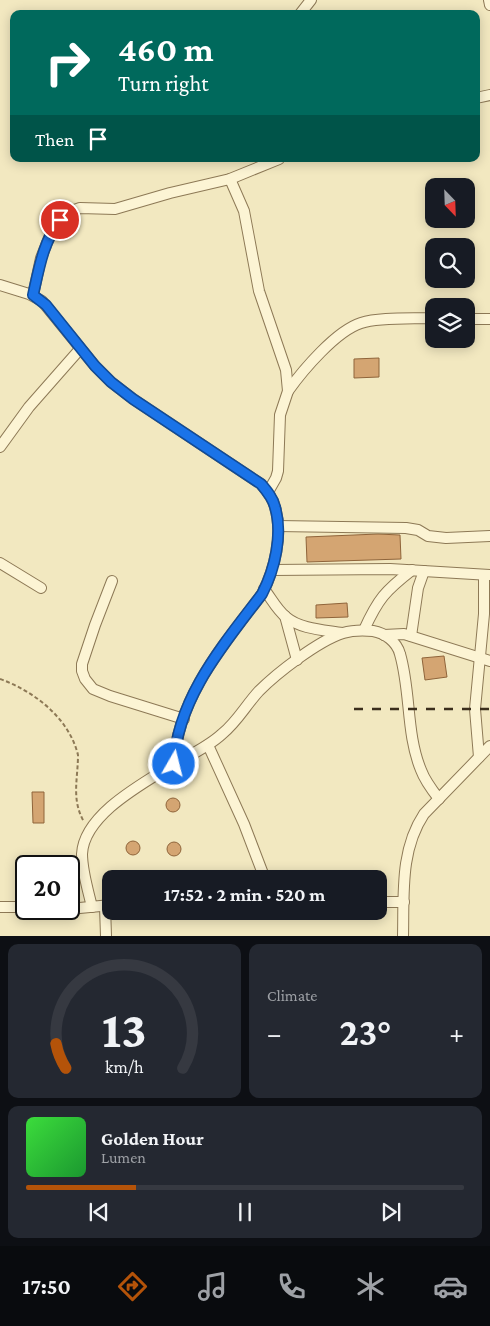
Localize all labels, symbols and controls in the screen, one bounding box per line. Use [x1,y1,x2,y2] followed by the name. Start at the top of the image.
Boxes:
[35,30,100,95] icon: right
[118,30,214,69] text: 460 m
[118,71,209,96] text: Turn right
[84,125,112,153] icon: arrive
[35,129,74,150] text: Then
[425,178,475,228] north arrow
[425,178,475,348] map controls
[39,199,81,241] pin
[46,206,74,234] icon: arrive
[425,238,475,288] button: search
[425,298,475,348] button: layers
[147,737,199,789] position arrow
[15,855,80,920] speed limit sign: 20
[164,884,325,905] text: 17:52 · 2 min · 520 m
[267,987,317,1004] text: Climate
[102,1000,147,1058] text: 13
[339,1011,392,1053] text: 23°
[267,1018,282,1049] text: −
[449,1018,464,1049] text: +
[105,1057,144,1077] text: km/h
[101,1128,204,1149] text: Golden Hour
[101,1149,146,1166] text: Lumen
[85,1198,113,1226] icon: previous
[231,1198,259,1226] icon: pause
[377,1198,405,1226] icon: next
[115,1269,150,1304] icon: directions
[195,1269,230,1304] icon: music
[274,1269,309,1304] icon: phone
[353,1269,388,1304] icon: climate
[433,1269,468,1304] icon: car
[22,1274,71,1299] text: 17:50

